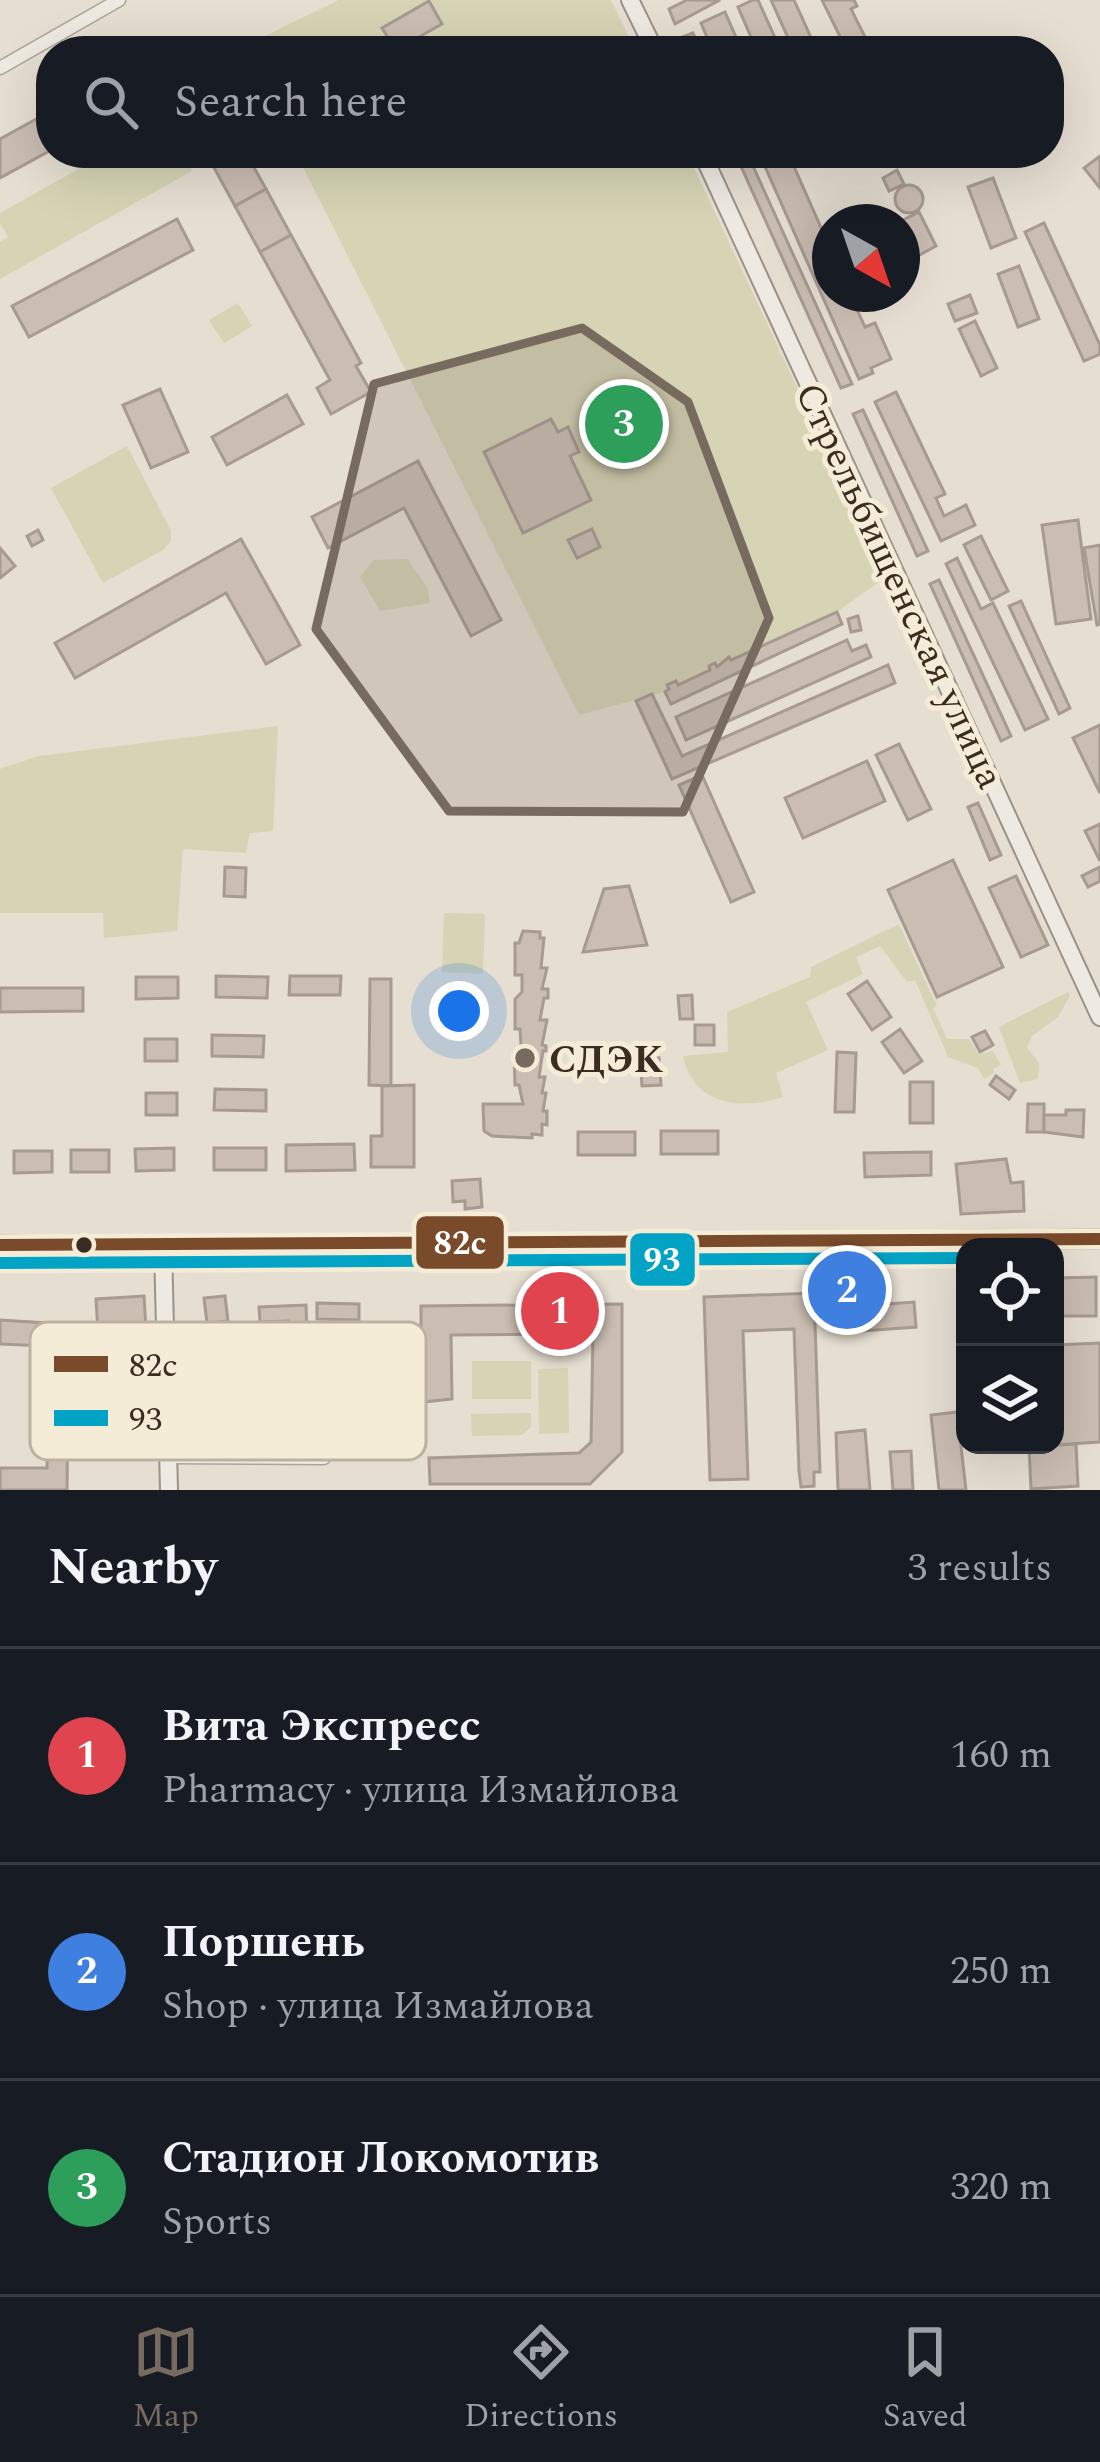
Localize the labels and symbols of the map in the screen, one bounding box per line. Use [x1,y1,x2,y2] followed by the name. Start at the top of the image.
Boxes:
[812,204,920,312] north arrow
[779,373,1019,799] street label: Стрельбищенская улица
[585,379,663,469] pin: 3
[429,981,489,1041] your location
[549,1031,664,1090] place label: СДЭК
[512,1045,538,1071] marker: СДЭК
[414,1214,506,1271] line badge: 82с
[434,1219,486,1269] text: 82с
[628,1231,697,1288] line badge: 93
[73,1234,95,1256] unlabelled marker
[643,1236,681,1286] text: 93
[808,1245,886,1335] pin: 2
[521,1266,599,1356] pin: 1
[30,1322,426,1460] legend
[129,1341,178,1391] text: 82с
[129,1395,162,1445] text: 93

